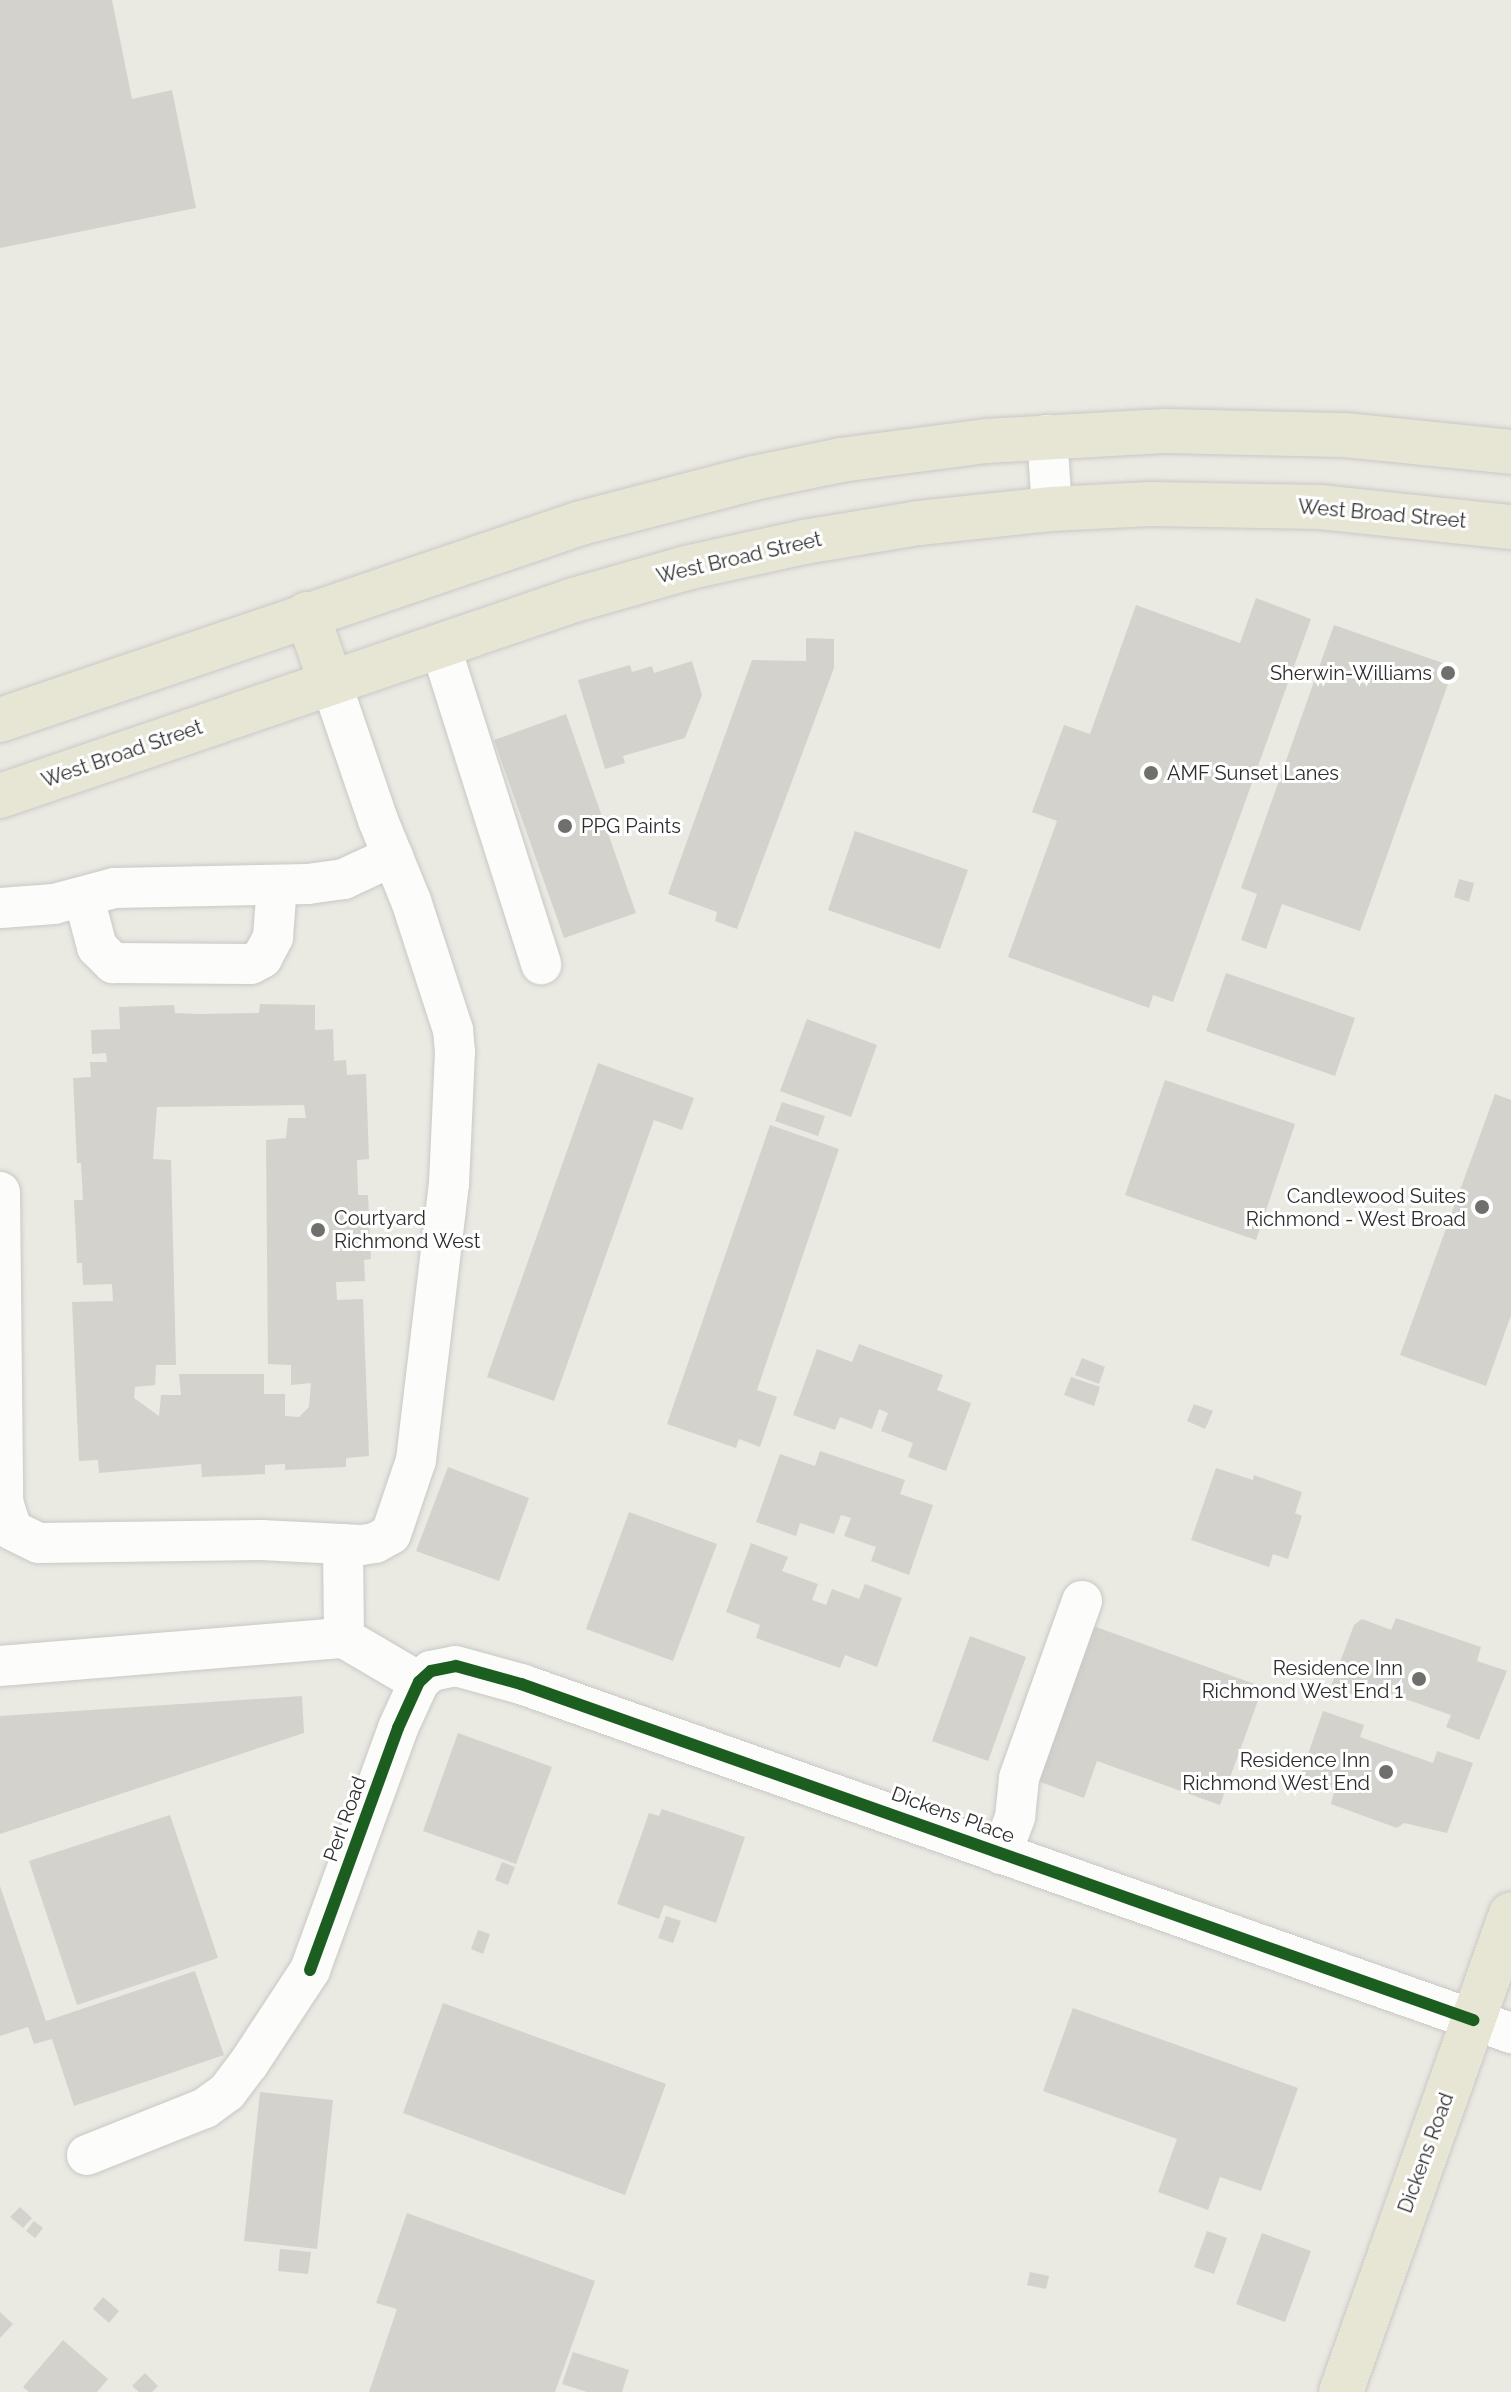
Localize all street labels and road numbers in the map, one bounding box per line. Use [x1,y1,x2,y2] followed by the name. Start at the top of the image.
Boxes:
[1297,495,1467,533] street label: West Broad Street
[654,527,824,589] street label: West Broad Street
[38,715,206,793] street label: West Broad Street
[318,1773,372,1865] street label: Perl Road
[888,1782,1018,1848] street label: Dickens Place
[1393,2090,1459,2216] street label: Dickens Road

